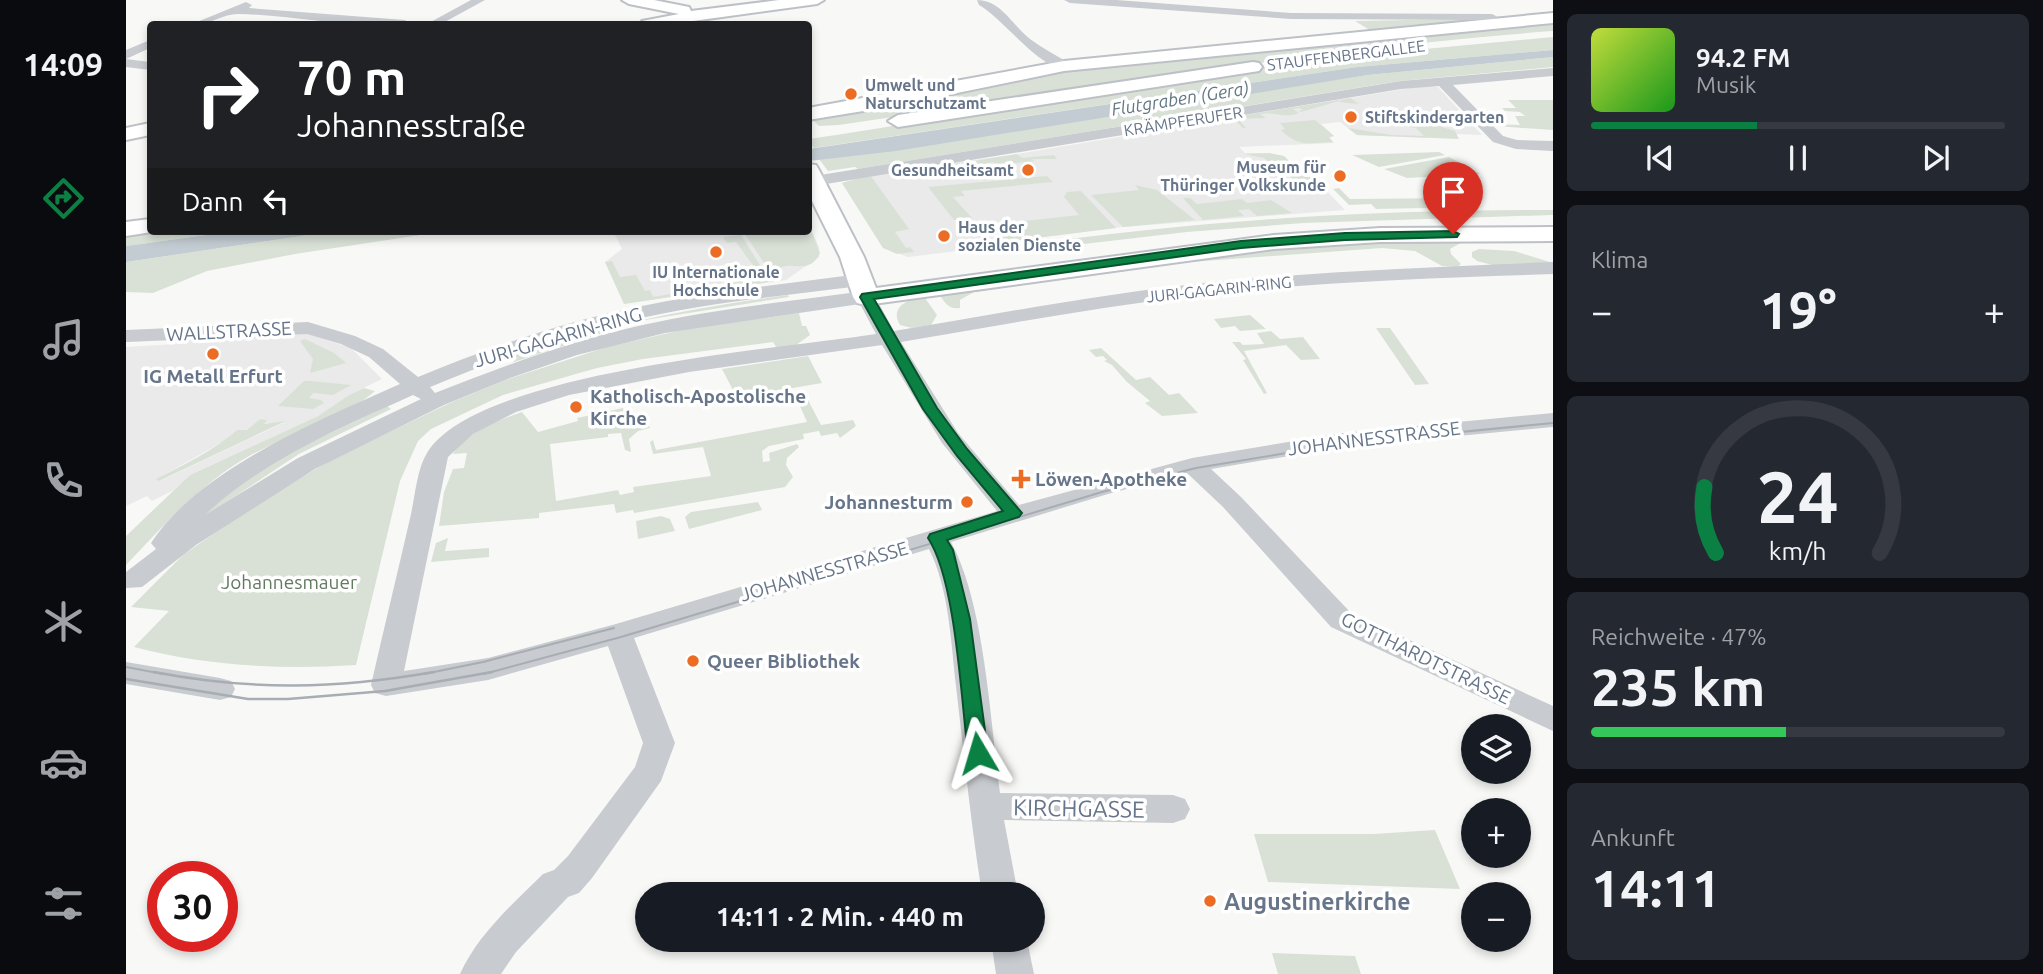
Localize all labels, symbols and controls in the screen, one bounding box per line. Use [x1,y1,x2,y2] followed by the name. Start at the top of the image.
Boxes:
[1266,36,1426,74] street label: STAUFFENBERGALLEE
[1696,43,1790,72] text: 94.2 FM
[23,46,103,82] text: 14:09
[182,49,273,140] icon: right
[297,49,406,104] text: 70 m
[1696,72,1756,97] text: Musik
[865,76,987,112] place label: Umwelt und Naturschutzamt
[1110,77,1250,120] water label: Flutgraben (Gera)
[843,86,859,102] marker: Umwelt und Naturschutzamt
[1122,103,1244,139] street label: KRÄMPFERUFER
[297,107,526,143] text: Johannesstraße
[1365,108,1504,126] place label: Stiftskindergarten
[1343,109,1359,125] marker: Stiftskindergarten
[1641,139,1679,177] icon: previous
[1779,139,1817,177] icon: pause
[1917,139,1955,177] icon: next
[1161,158,1326,194] place label: Museum für Thüringer Volkskunde
[891,161,1014,179] place label: Gesundheitsamt
[1020,162,1036,178] marker: Gesundheitsamt
[1423,162,1483,234] pin
[1332,168,1348,184] marker: Museum für Thüringer Volkskunde
[1434,173,1472,211] icon: arrive
[39,174,88,223] icon: directions
[257,182,295,220] icon: left
[182,187,243,216] text: Dann
[958,218,1081,254] place label: Haus der sozialen Dienste
[936,228,952,244] marker: Haus der sozialen Dienste
[708,244,724,260] marker: IU Internationale Hochschule
[1591,247,1648,272] text: Klima
[652,263,780,299] place label: IU Internationale Hochschule
[1146,272,1292,306] street label: JURI-GAGARIN-RING
[1759,281,1837,339] text: 19°
[1591,290,1612,332] text: −
[1984,290,2005,332] text: +
[472,303,644,371] street label: JURI-GAGARIN-RING
[39,315,88,364] icon: music
[166,317,292,345] street label: WALLSTRASSE
[205,346,221,362] marker: IG Metall Erfurt
[143,365,283,387] place label: IG Metall Erfurt
[590,385,806,429] place label: Katholisch-Apostolische Kirche
[568,399,584,415] marker: Katholisch-Apostolische Kirche
[1287,417,1461,459] street label: JOHANNESSTRASSE
[1757,455,1839,537] text: 24
[39,456,88,505] icon: phone
[1035,468,1187,490] place label: Löwen-Apotheke
[1013,471,1029,487] marker: Löwen-Apotheke
[825,491,953,513] place label: Johannesturm
[959,494,975,510] marker: Johannesturm
[738,537,910,605] street label: JOHANNESSTRASSE
[1769,537,1827,565] text: km/h
[221,571,357,593] park label: Johannesmauer
[39,597,88,646] icon: climate
[1338,607,1514,709] street label: GOTTHARDTSTRASSE
[1591,624,1767,649] text: Reichweite · 47%
[707,650,860,672] place label: Queer Bibliothek
[685,653,701,669] marker: Queer Bibliothek
[1591,658,1765,716] text: 235 km
[1461,714,1531,952] map controls
[1461,714,1531,784] button: layers
[941,716,1015,790] position arrow
[39,738,88,787] icon: car
[1013,794,1145,822] street label: KIRCHGASSE
[1461,798,1531,868] button: +
[1591,825,1675,850] text: Ankunft
[1591,859,1721,917] text: 14:11
[147,861,238,952] speed limit sign: 30
[39,879,88,928] icon: filters
[1461,882,1531,952] button: −
[1224,889,1411,914] place label: Augustinerkirche
[1202,893,1218,909] marker: Augustinerkirche
[716,902,964,931] text: 14:11 · 2 Min. · 440 m

